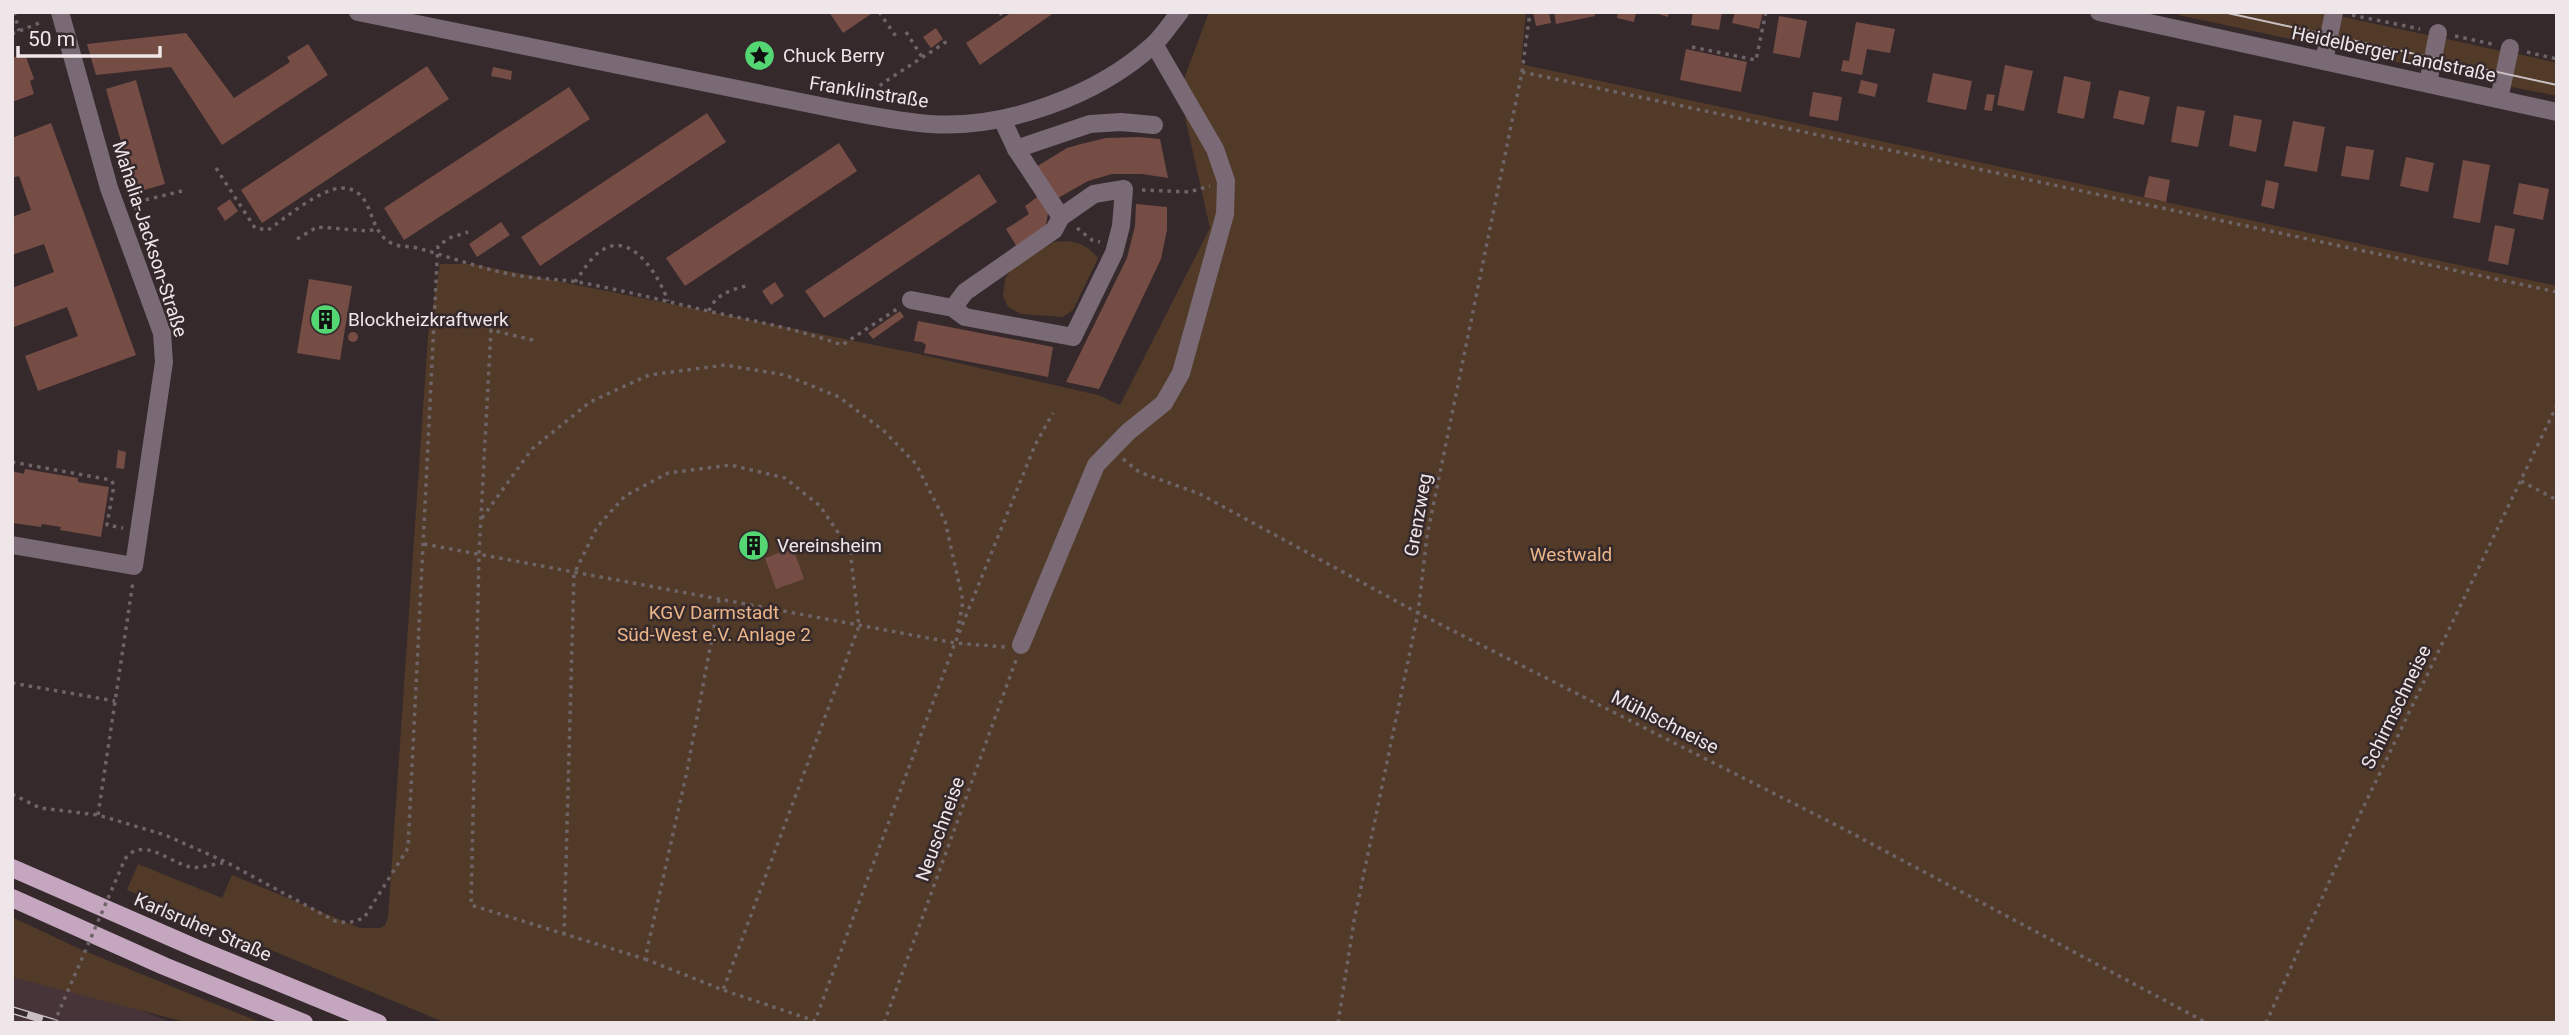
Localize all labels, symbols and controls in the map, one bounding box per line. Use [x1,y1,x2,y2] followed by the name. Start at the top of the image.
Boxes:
[18,14,159,58] scale bar
[2290,21,2498,87] street label: Heidelberger Landstraße
[28,27,75,51] text: 50 m
[743,38,777,72] place icon: Chuck Berry
[783,44,885,67] place label: Chuck Berry
[808,71,930,113] street label: Franklinstraße
[107,138,193,340] street label: Mahalia-Jackson-Straße
[308,302,342,336] building icon: Blockheizkraftwerk
[348,308,509,331] place label: Blockheizkraftwerk
[1399,472,1437,558] street label: Grenzweg
[737,528,771,562] building icon: Vereinsheim
[777,534,882,557] place label: Vereinsheim
[1530,543,1612,566] park label: Westwald
[617,601,811,646] park label: KGV Darmstadt Süd-West e.V. Anlage 2
[2356,641,2436,773] street label: Schirmschneise
[1607,685,1723,759] street label: Mühlschneise
[910,774,970,884] street label: Neuschneise
[131,888,275,966] street label: Karlsruher Straße

